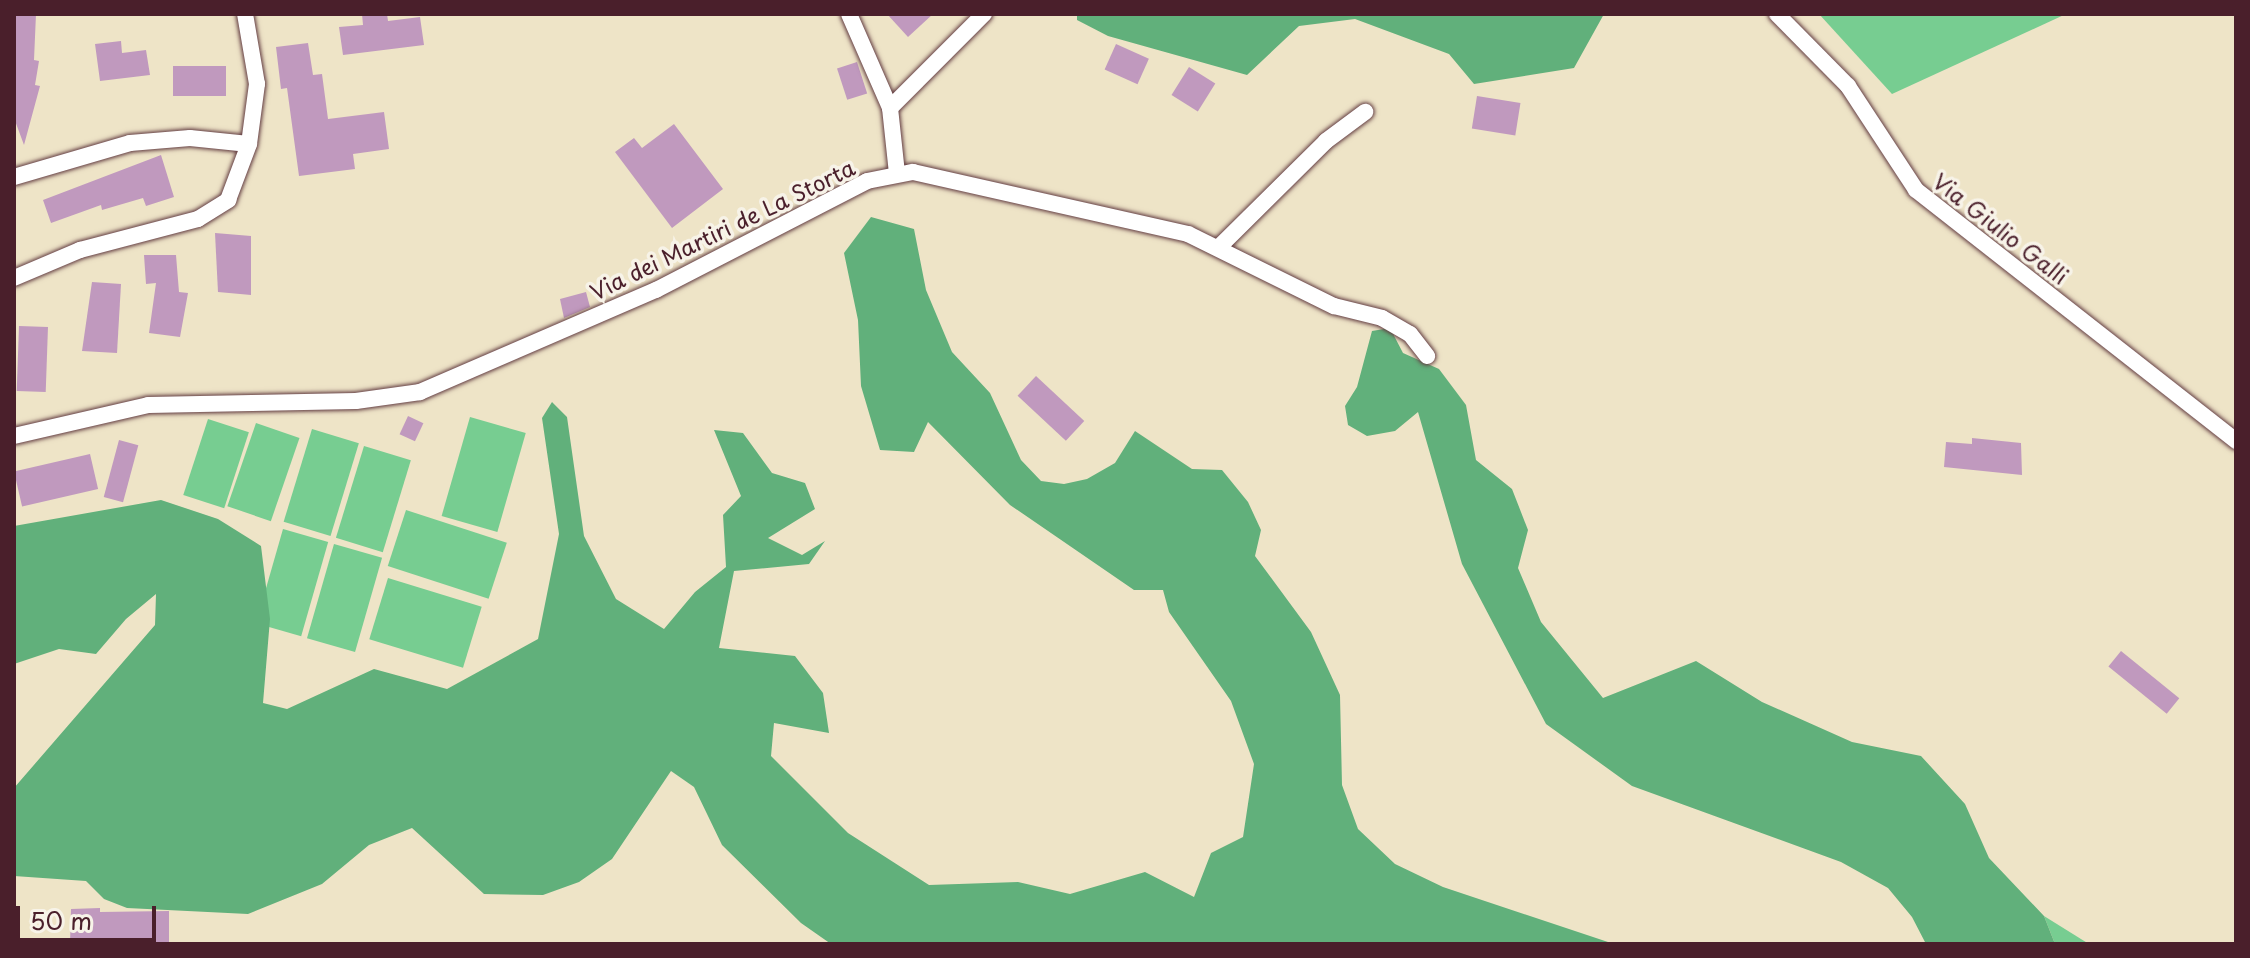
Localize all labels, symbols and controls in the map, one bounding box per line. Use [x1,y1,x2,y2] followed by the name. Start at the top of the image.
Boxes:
[584,153,860,305] street label: Via dei Martiri de La Storta
[1928,167,2074,289] street label: Via Giulio Galli
[20,890,160,940] scale bar
[30,902,92,938] text: 50 m

